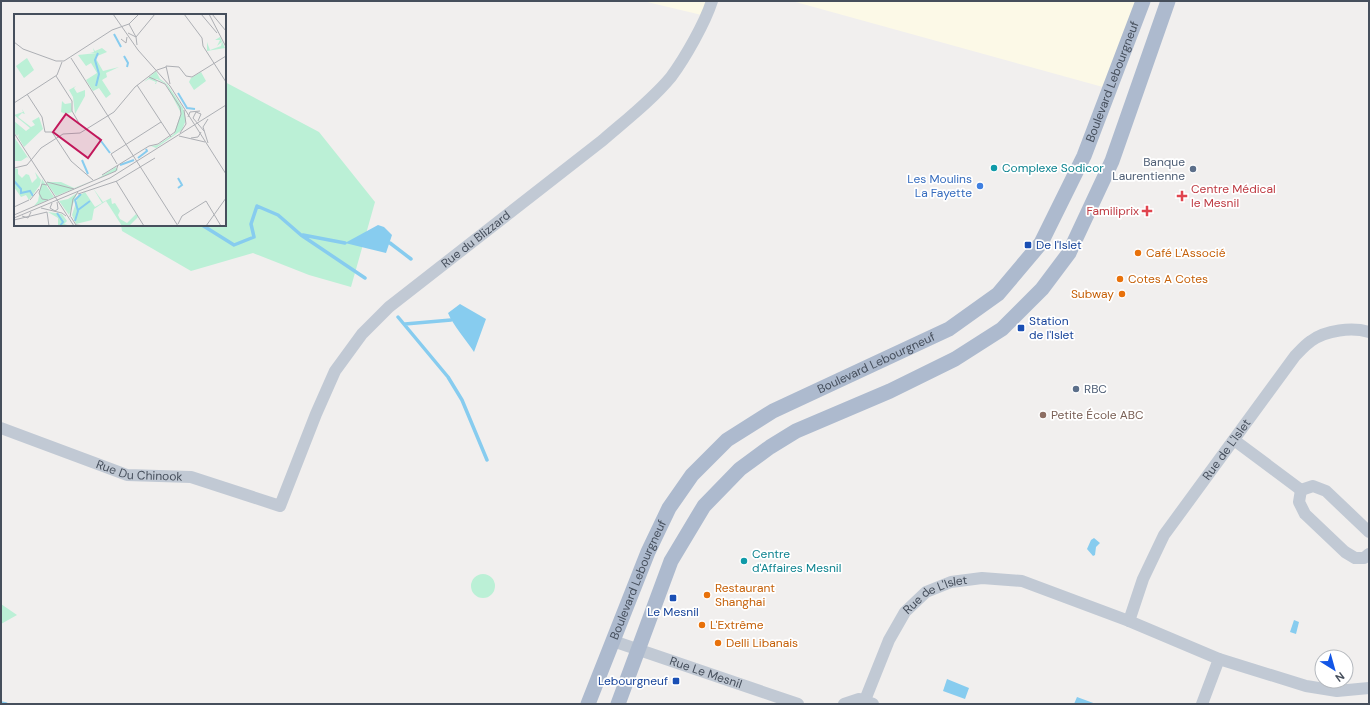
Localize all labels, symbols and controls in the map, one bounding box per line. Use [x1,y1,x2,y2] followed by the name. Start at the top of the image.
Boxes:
[14,14,226,226] inset map
[1082,19,1143,144] street label: Boulevard Lebourgneuf
[1112,154,1185,184] place label: Banque Laurentienne
[1002,160,1104,176] place label: Complexe Sodicor
[989,163,999,173] marker: Complexe Sodicor
[1188,164,1198,174] marker: Banque Laurentienne
[907,171,972,201] place label: Les Moulins La Fayette
[975,181,985,191] marker: Les Moulins La Fayette
[1191,181,1276,211] place label: Centre Médical le Mesnil
[1176,190,1188,202] marker: Centre Médical le Mesnil
[1087,203,1139,219] place label: Familiprix
[1142,206,1152,216] marker: Familiprix
[438,207,514,271] street label: Rue du Blizzard
[1036,237,1082,253] place label: De l'Islet
[1023,240,1033,250] marker: De l'Islet
[1146,245,1226,261] place label: Café L'Associé
[1133,248,1143,258] marker: Café L'Associé
[1128,271,1208,287] place label: Cotes A Cotes
[1115,274,1125,284] marker: Cotes A Cotes
[1071,286,1114,302] place label: Subway
[1117,289,1127,299] marker: Subway
[1029,313,1074,343] place label: Station de l'Islet
[1016,323,1026,333] marker: Station de l'Islet
[815,329,938,397] street label: Boulevard Lebourgneuf
[1084,381,1107,397] place label: RBC
[1071,384,1081,394] marker: RBC
[1051,407,1144,423] place label: Petite École ABC
[1038,410,1048,420] marker: Petite École ABC
[1199,415,1254,483] street label: Rue de L'Islet
[94,456,183,485] street label: Rue Du Chinook
[606,517,670,642] street label: Boulevard Lebourgneuf
[752,546,841,576] place label: Centre d'Affaires Mesnil
[739,556,749,566] marker: Centre d'Affaires Mesnil
[900,572,968,618] street label: Rue de L'Islet
[715,580,775,610] place label: Restaurant Shanghai
[702,590,712,600] marker: Restaurant Shanghai
[668,593,678,603] marker: Le Mesnil
[647,604,699,620] place label: Le Mesnil
[710,617,764,633] place label: L'Extrême
[697,620,707,630] marker: L'Extrême
[726,635,798,651] place label: Delli Libanais
[713,638,723,648] marker: Delli Libanais
[1314,649,1354,689] north arrow
[667,653,744,692] street label: Rue Le Mesnil
[1333,669,1347,685] text: N
[598,673,668,689] place label: Lebourgneuf
[671,676,681,686] marker: Lebourgneuf

